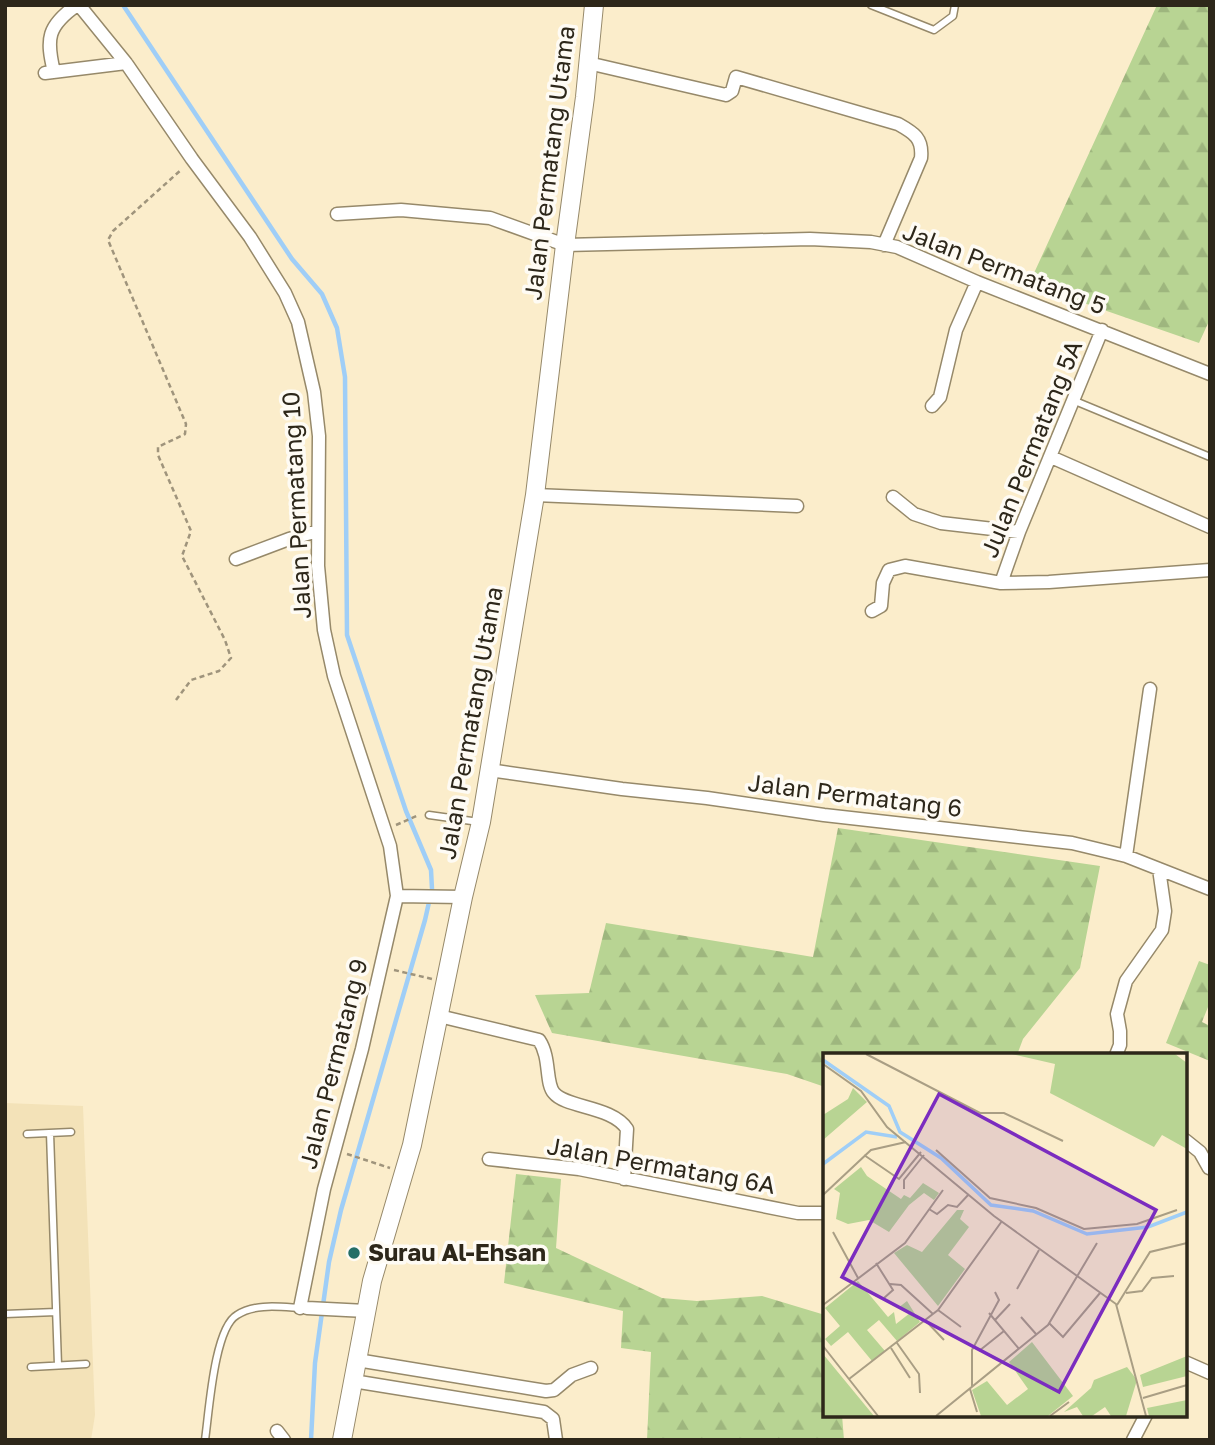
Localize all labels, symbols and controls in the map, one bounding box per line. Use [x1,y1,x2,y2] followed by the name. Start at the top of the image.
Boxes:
[517,24,580,302] street label: Jalan Permatang Utama
[899,216,1110,320] street label: Jalan Permatang 5
[974,336,1087,561] street label: Julan Permatang 5A
[275,391,316,619] street label: Jalan Permatang 10
[431,584,508,861] street label: Jalan Permatang Utama
[747,767,964,822] street label: Jalan Permatang 6
[292,956,373,1172] street label: Jalan Permatang 9
[823,1053,1187,1417] inset map
[545,1130,778,1199] street label: Jalan Permatang 6A
[368,1237,546,1266] place label: Surau Al-Ehsan
[346,1245,362,1261] marker: Surau Al-Ehsan

